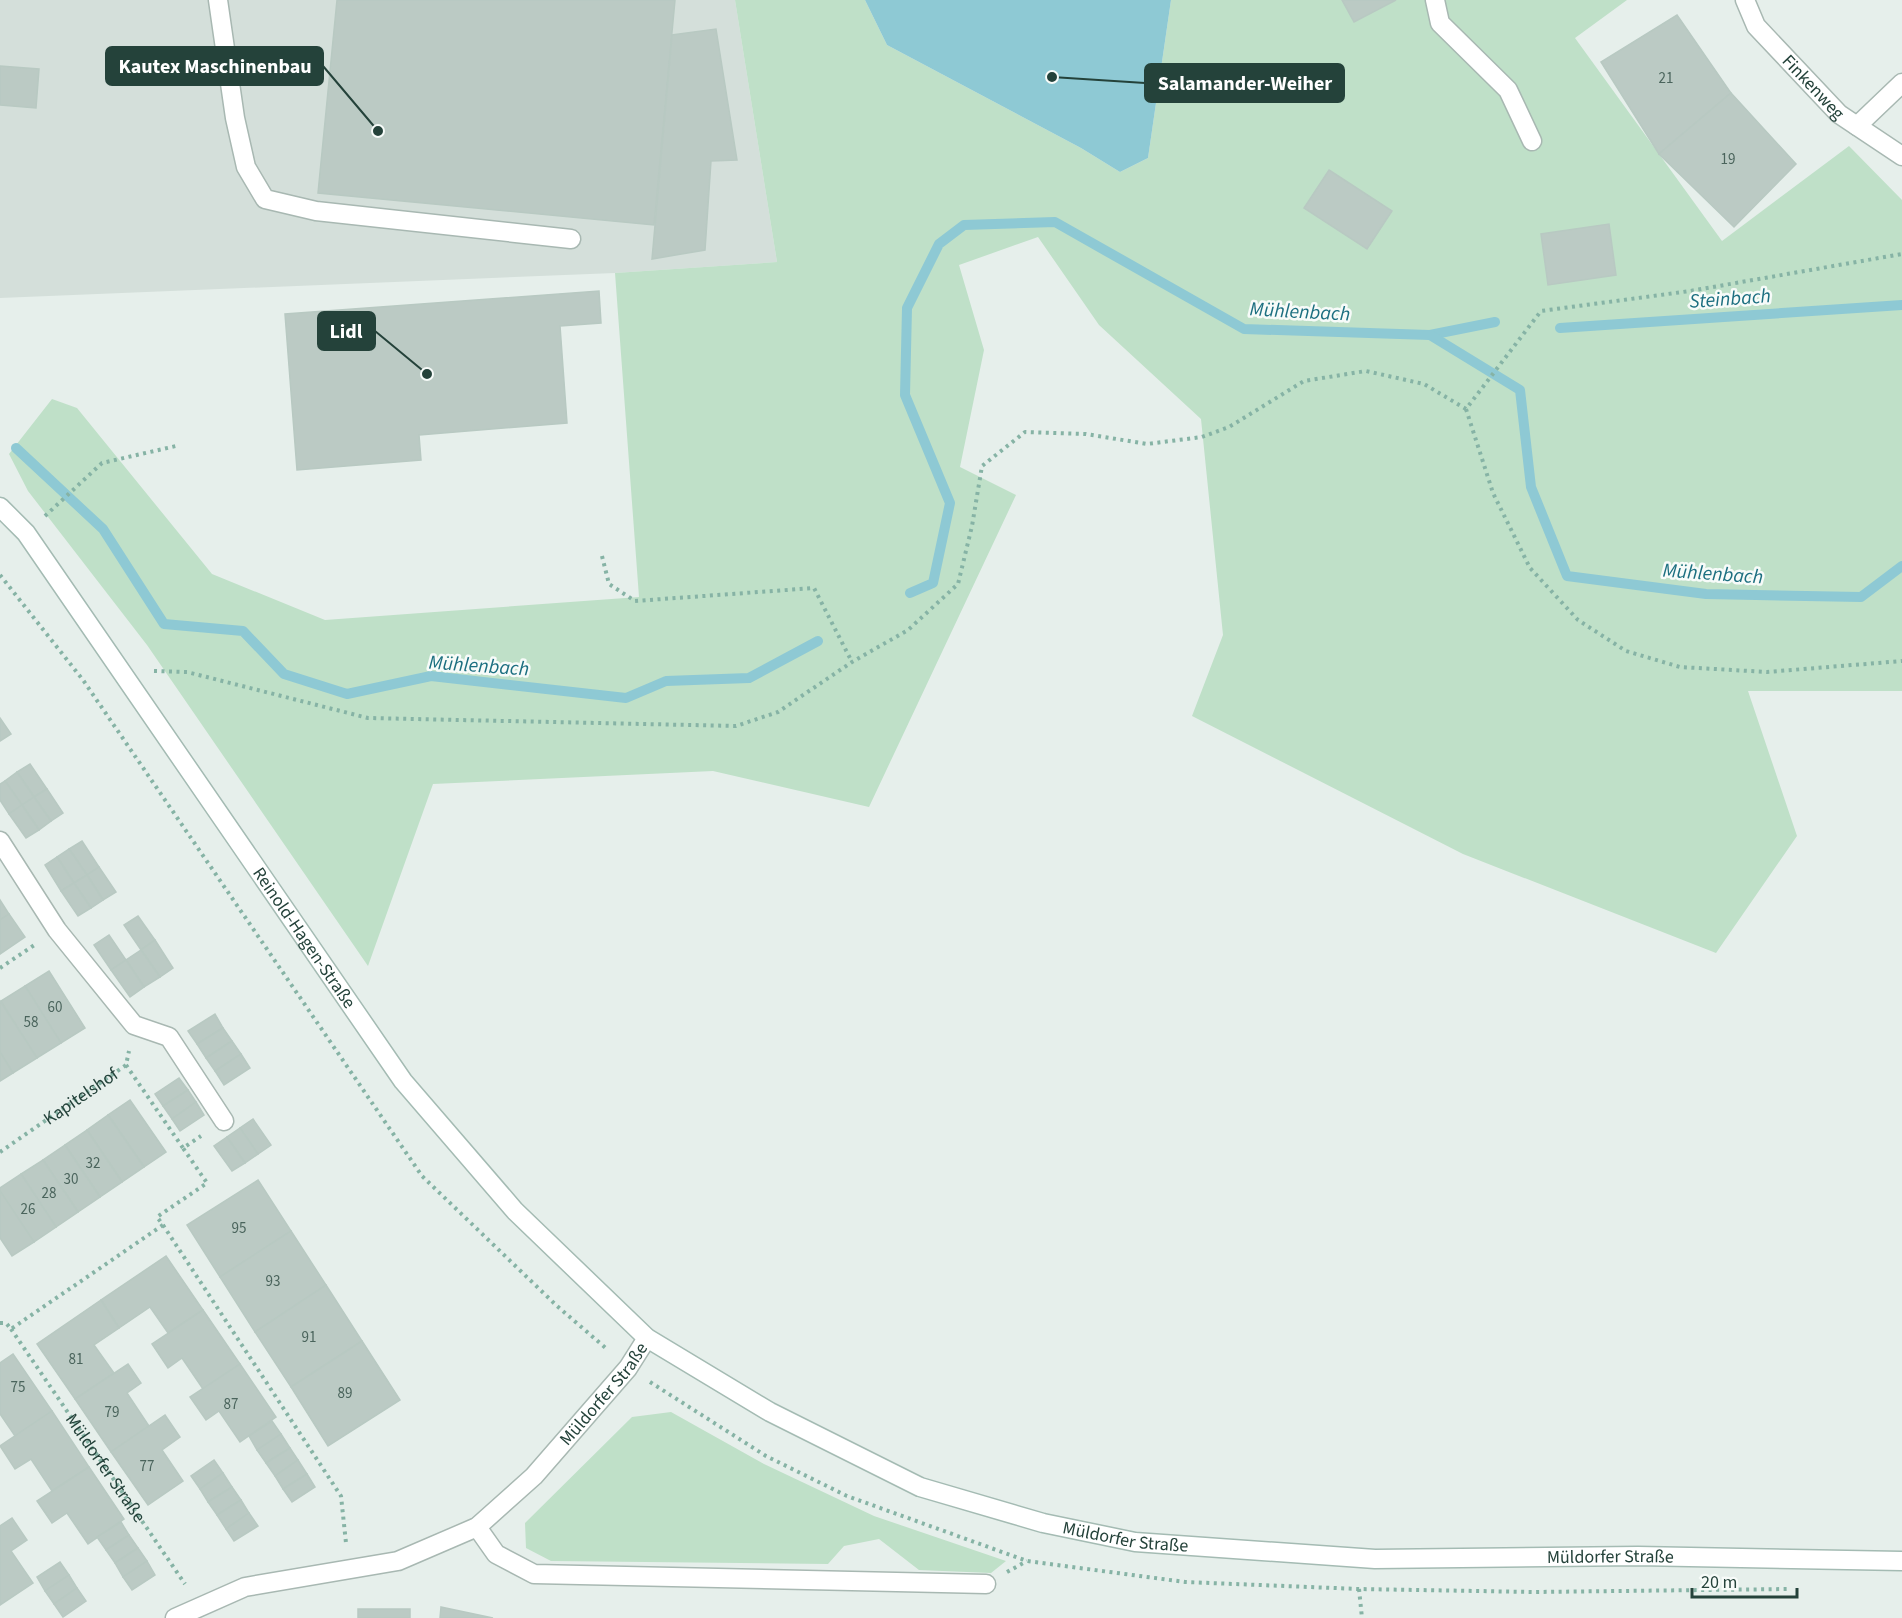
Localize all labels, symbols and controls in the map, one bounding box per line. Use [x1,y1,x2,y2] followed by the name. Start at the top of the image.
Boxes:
[106,47,323,85] callout: Kautex Maschinenbau
[1776,49,1850,125] street label: Finkenweg
[118,53,312,81] text: Kautex Maschinenbau
[1145,64,1344,102] callout: Salamander-Weiher
[1659,68,1673,89] house number: 21
[1158,70,1332,98] text: Salamander-Weiher
[1721,149,1735,170] house number: 19
[1688,282,1772,316] water label: Steinbach
[1249,295,1351,329] water label: Mühlenbach
[318,312,375,350] callout: Lidl
[329,318,363,346] text: Lidl
[1662,557,1764,591] water label: Mühlenbach
[428,649,530,683] water label: Mühlenbach
[247,862,362,1014] street label: Reinold-Hagen-Straße
[48,997,62,1018] house number: 60
[24,1012,38,1033] house number: 58
[39,1062,124,1131] street label: Kapitelshof
[86,1153,100,1174] house number: 32
[64,1169,78,1190] house number: 30
[42,1183,56,1204] house number: 28
[21,1199,35,1220] house number: 26
[232,1218,246,1239] house number: 95
[266,1271,280,1292] house number: 93
[302,1327,316,1348] house number: 91
[554,1338,654,1451] street label: Müldorfer Straße
[69,1349,83,1370] house number: 81
[11,1377,25,1398] house number: 75
[338,1383,352,1404] house number: 89
[224,1394,238,1415] house number: 87
[105,1402,119,1423] house number: 79
[59,1409,151,1528] street label: Müldorfer Straße
[140,1456,154,1477] house number: 77
[1060,1515,1189,1559] street label: Müldorfer Straße
[1547,1544,1674,1570] street label: Müldorfer Straße
[1692,1561,1797,1599] scale bar
[1701,1570,1737,1595] text: 20 m

